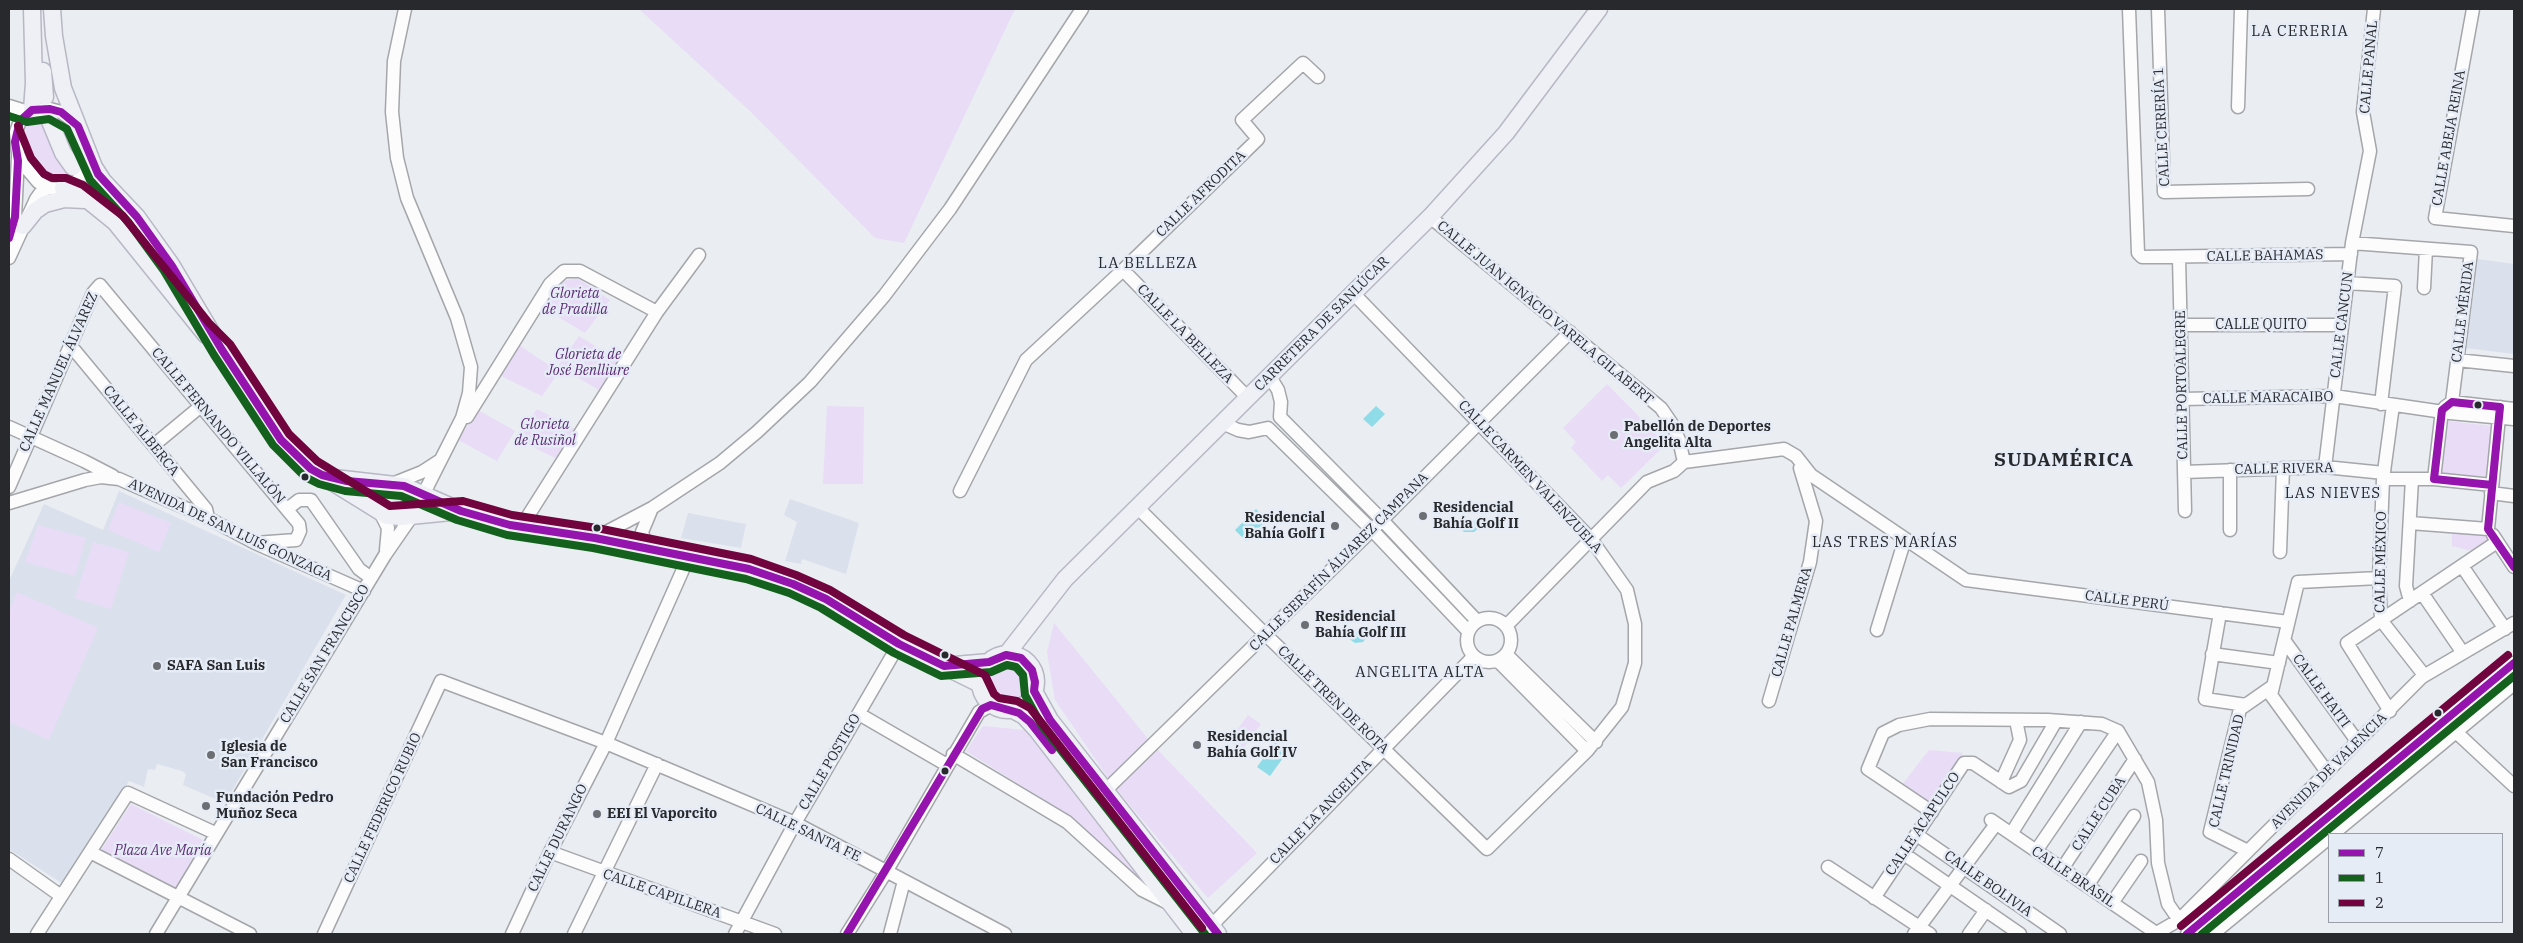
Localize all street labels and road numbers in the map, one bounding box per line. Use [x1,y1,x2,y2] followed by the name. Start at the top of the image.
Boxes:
[2357,20,2381,114] street label: CALLE PANAL
[2150,67,2174,187] street label: CALLE CERERÍA 1
[2429,69,2469,207] street label: CALLE ABEJA REINA
[1153,147,1249,241] street label: CALLE AFRODITA
[1434,218,1656,408] street label: CALLE JUAN IGNACIO VARELA GILABERT
[2207,247,2323,265] street label: CALLE BAHAMAS
[1251,253,1393,395] street label: CARRETERA DE SANLÚCAR
[2448,260,2478,364] street label: CALLE MÉRIDA
[2327,271,2357,379] street label: CALLE CANCUN
[1133,281,1237,387] street label: CALLE LA BELLEZA
[16,289,102,455] street label: CALLE MANUEL ÁLVAREZ
[2172,310,2192,460] street label: CALLE PORTOALEGRE
[2215,317,2307,333] street label: CALLE QUITO
[148,345,288,507] street label: CALLE FERNANDO VILLALÓN
[99,382,183,480] street label: CALLE ALBERCA
[2203,388,2333,408] street label: CALLE MARACAIBO
[1455,397,1605,557] street label: CALLE CARMEN VALENZUELA
[2234,460,2334,478] street label: CALLE RIVERA
[1246,469,1432,655] street label: CALLE SERAFÍN ÁLVAREZ CAMPANA
[126,475,334,585] street label: AVENIDA DE SAN LUIS GONZAGA
[2372,511,2390,613] street label: CALLE MÉXICO
[1768,565,1816,679] street label: CALLE PALMERA
[277,581,373,727] street label: CALLE SAN FRANCISCO
[2084,588,2170,614] street label: CALLE PERÚ
[1274,642,1392,758] street label: CALLE TREN DE ROTA
[2289,651,2353,731] street label: CALLE HAITI
[2267,709,2391,833] street label: AVENIDA DE VALENCIA
[796,711,864,813] street label: CALLE POSTIGO
[2206,713,2248,829] street label: CALLE TRINIDAD
[341,730,425,886] street label: CALLE FEDERICO RUBIO
[1267,756,1375,868] street label: CALLE LA ANGELITA
[1882,769,1964,879] street label: CALLE ACAPULCO
[2069,774,2129,854] street label: CALLE CUBA
[525,781,591,895] street label: CALLE DURANGO
[753,800,863,866] street label: CALLE SANTA FE
[2028,843,2118,911] street label: CALLE BRASIL
[1941,847,2035,921] street label: CALLE BOLIVIA
[601,866,723,922] street label: CALLE CAPILLERA

